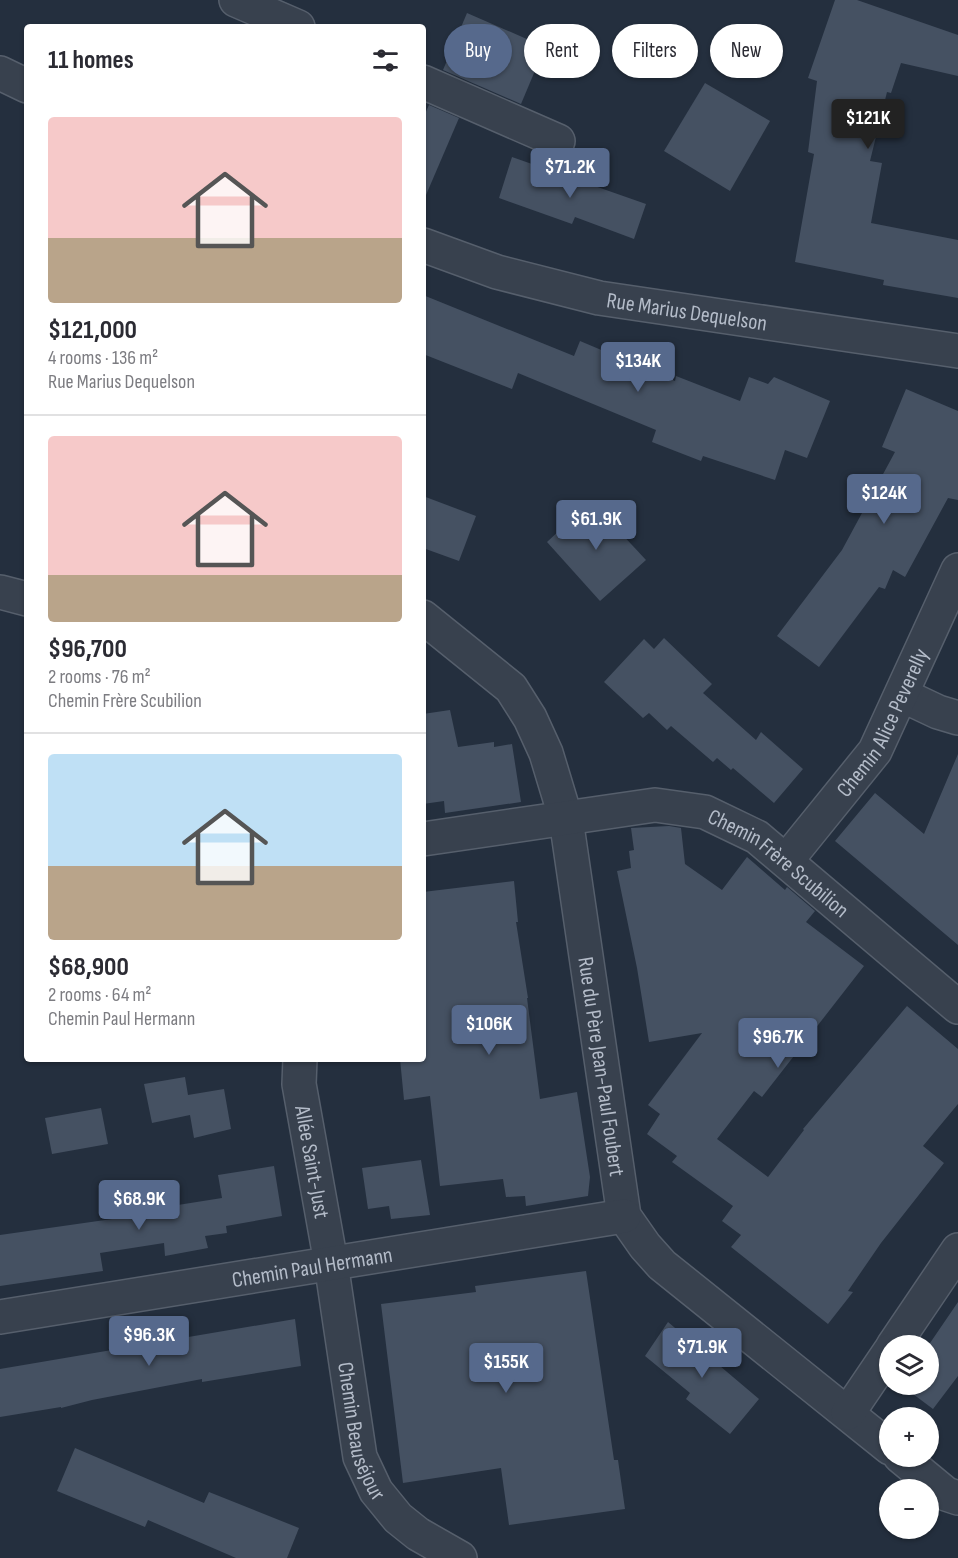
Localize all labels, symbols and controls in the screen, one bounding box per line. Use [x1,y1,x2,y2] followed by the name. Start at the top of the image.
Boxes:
[444,24,512,78] chip: Buy
[524,24,600,78] chip: Rent
[612,24,698,78] chip: Filters
[710,24,783,78] chip: New
[369,44,402,77] icon: filters
[48,45,134,76] text: 11 homes
[826,99,910,150] pin: $121K
[846,106,891,130] text: $121K
[521,148,619,199] pin: $71.2K
[545,155,595,179] text: $71.2K
[171,156,279,264] icon: home
[605,287,769,338] street label: Rue Marius Dequelson
[48,315,137,346] text: $121,000
[596,342,680,393] pin: $134K
[48,346,158,370] text: 4 rooms · 136 m²
[615,349,661,373] text: $134K
[48,370,195,394] text: Rue Marius Dequelson
[842,474,926,525] pin: $124K
[171,475,279,583] icon: home
[861,481,907,505] text: $124K
[547,500,645,551] pin: $61.9K
[570,507,622,531] text: $61.9K
[48,634,127,665] text: $96,700
[831,644,935,803] street label: Chemin Alice Peverelly
[48,665,151,689] text: 2 rooms · 76 m²
[48,689,202,713] text: Chemin Frère Scubilion
[171,793,279,901] icon: home
[703,803,854,924] street label: Chemin Frère Scubilion
[48,952,129,983] text: $68,900
[571,955,630,1178] street label: Rue du Père Jean-Paul Foubert
[48,983,152,1007] text: 2 rooms · 64 m²
[447,1005,531,1056] pin: $106K
[48,1007,195,1031] text: Chemin Paul Hermann
[466,1012,512,1036] text: $106K
[729,1018,827,1069] pin: $96.7K
[752,1025,804,1049] text: $96.7K
[288,1102,335,1221] street label: Allée Saint-Just
[90,1180,188,1231] pin: $68.9K
[113,1187,165,1211] text: $68.9K
[230,1242,394,1294] street label: Chemin Paul Hermann
[100,1316,198,1367] pin: $96.3K
[123,1323,175,1347] text: $96.3K
[653,1328,751,1379] pin: $71.9K
[677,1335,727,1359] text: $71.9K
[879,1335,939,1539] map controls
[879,1335,939,1395] button: layers
[464,1343,548,1394] pin: $155K
[483,1350,529,1374] text: $155K
[331,1360,391,1507] street label: Chemin Beauséjour
[879,1407,939,1467] button: +
[879,1479,939,1539] button: −

